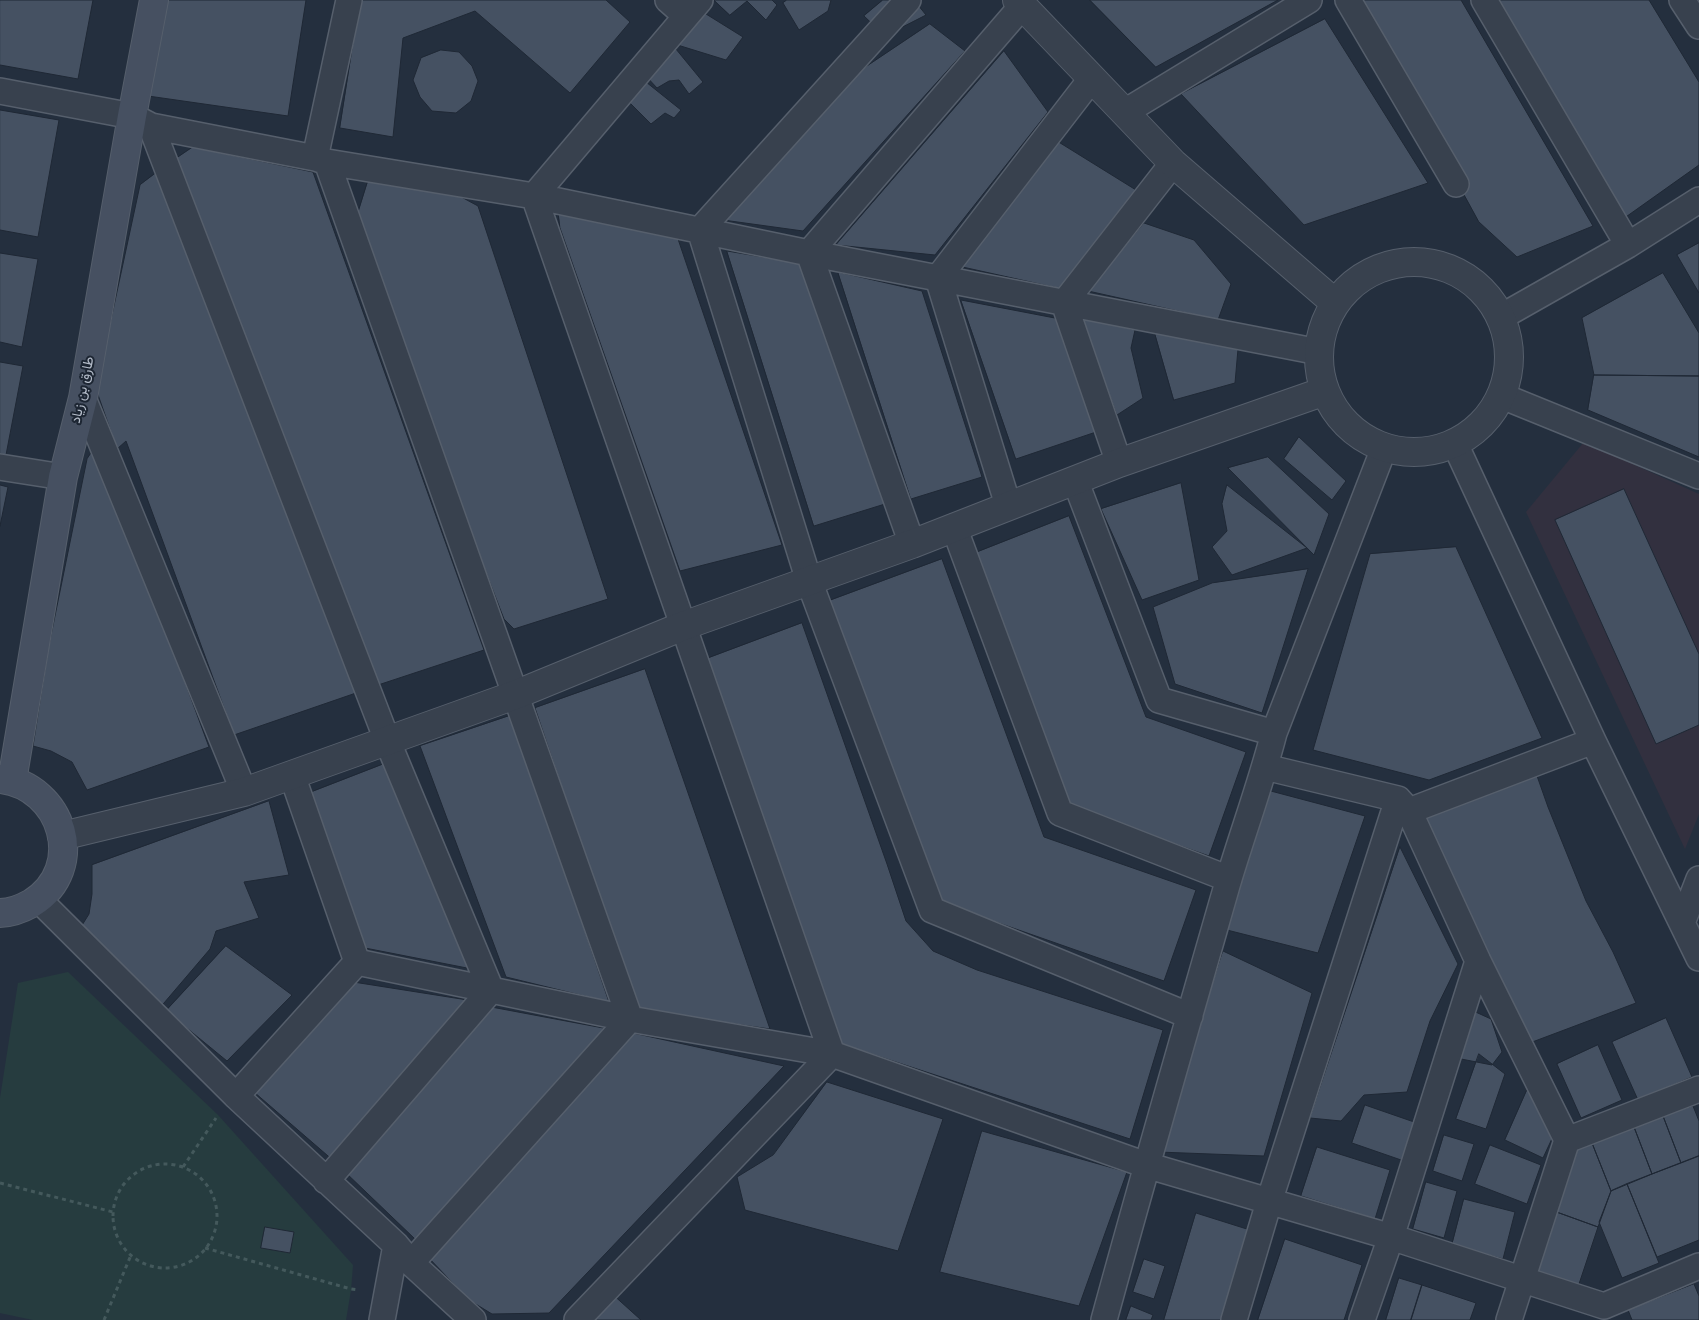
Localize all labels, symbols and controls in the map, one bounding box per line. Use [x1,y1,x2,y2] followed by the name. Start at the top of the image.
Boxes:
[68,355,98,425] street label: طارق بن زياد

